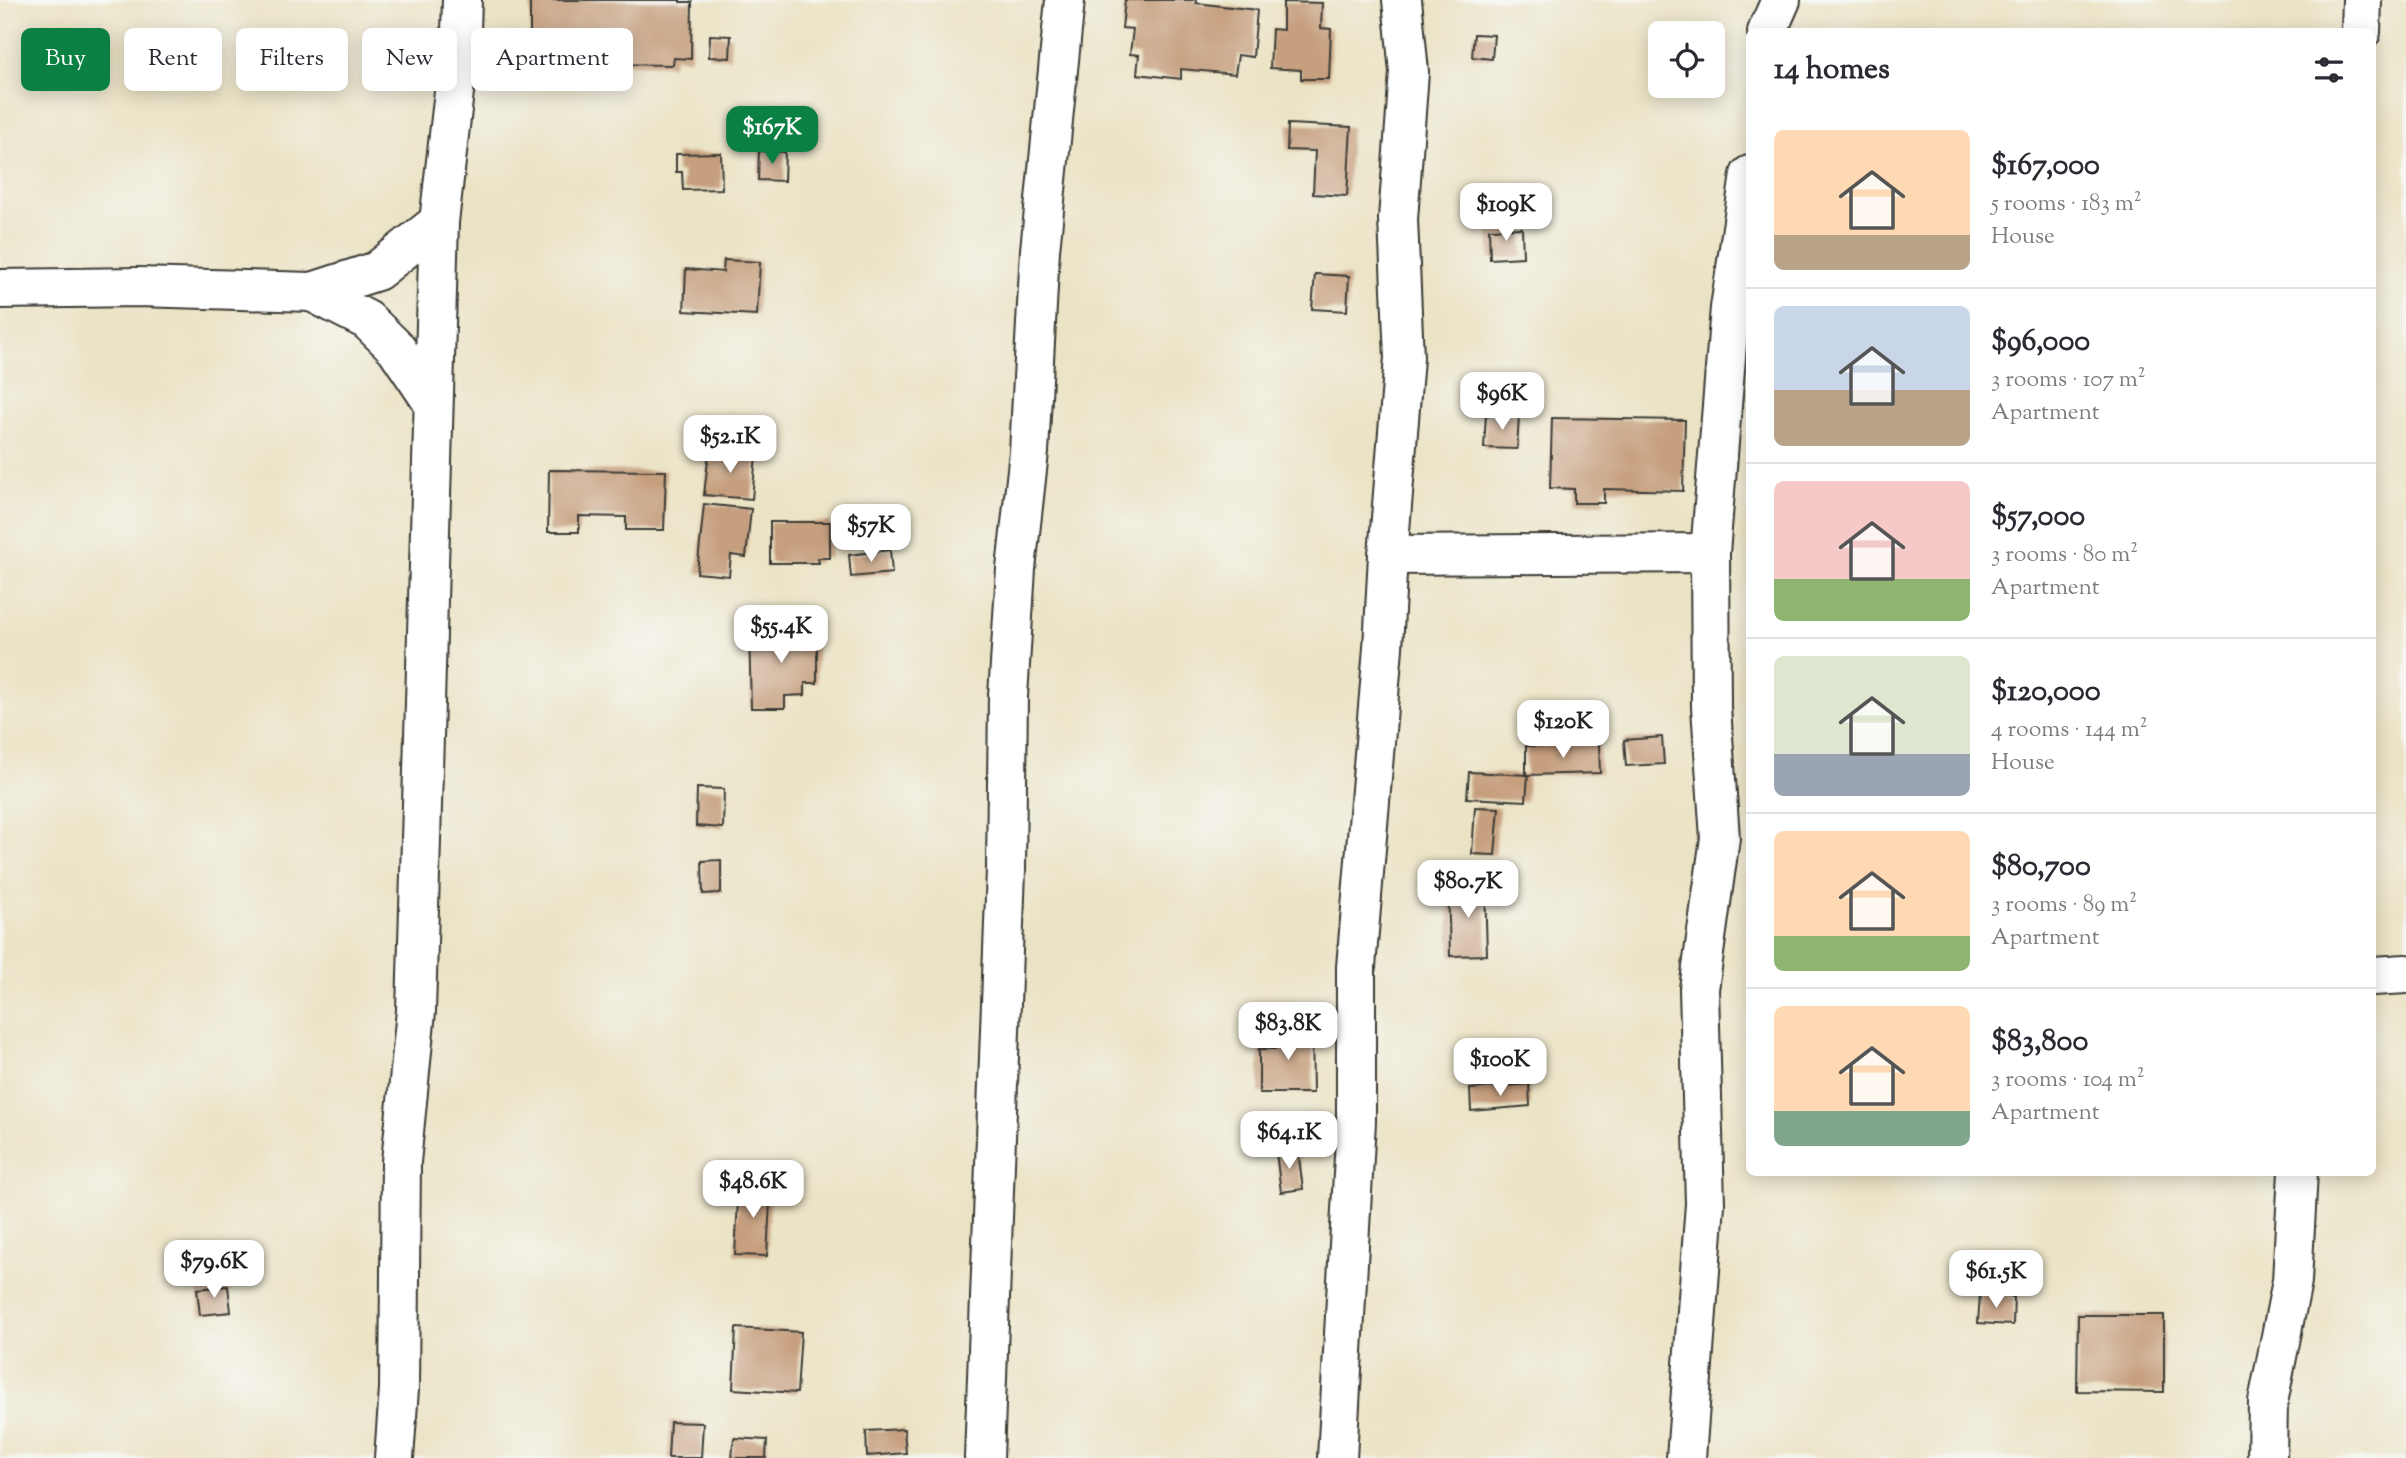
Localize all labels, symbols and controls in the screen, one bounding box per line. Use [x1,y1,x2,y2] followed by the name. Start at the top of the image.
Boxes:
[1648,21,1725,98] map controls
[1648,21,1725,98] button: locate
[21,28,110,91] chip: Buy
[124,28,222,91] chip: Rent
[236,28,348,91] chip: Filters
[362,28,457,91] chip: New
[471,28,633,91] chip: Apartment
[1774,49,1890,92] text: 14 homes
[2310,51,2348,89] icon: filters
[723,106,821,166] pin: $167K
[742,112,802,145] text: $167K
[1991,145,2100,188] text: $167,000
[1830,158,1914,242] icon: home
[1457,184,1555,243] pin: $109K
[1991,188,2142,221] text: 5 rooms · 183 m²
[1476,189,1536,222] text: $109K
[1991,221,2055,254] text: House
[1991,321,2090,364] text: $96,000
[1830,334,1914,418] icon: home
[1991,364,2146,397] text: 3 rooms · 107 m²
[1461,372,1543,432] pin: $96K
[1476,378,1528,411] text: $96K
[1991,397,2100,430] text: Apartment
[673,416,787,475] pin: $52.1K
[699,421,761,454] text: $52.1K
[1991,496,2085,539] text: $57,000
[830,504,912,564] pin: $57K
[1830,509,1914,593] icon: home
[847,510,895,543] text: $57K
[1991,539,2138,572] text: 3 rooms · 80 m²
[1991,572,2100,605] text: Apartment
[724,606,838,665] pin: $55.4K
[750,611,812,644] text: $55.4K
[1991,671,2101,714] text: $120,000
[1830,684,1914,768] icon: home
[1514,700,1612,760] pin: $120K
[1533,706,1593,739] text: $120K
[1991,714,2148,747] text: 4 rooms · 144 m²
[1991,747,2055,780] text: House
[1991,846,2091,889] text: $80,700
[1830,859,1914,943] icon: home
[1411,860,1525,920] pin: $80.7K
[1433,866,1503,899] text: $80.7K
[1991,889,2137,922] text: 3 rooms · 89 m²
[1991,922,2100,955] text: Apartment
[1231,1002,1345,1062] pin: $83.8K
[1255,1008,1322,1041] text: $83.8K
[1991,1021,2088,1064] text: $83,800
[1830,1034,1914,1118] icon: home
[1451,1038,1549,1098] pin: $100K
[1470,1044,1530,1077] text: $100K
[1991,1064,2145,1097] text: 3 rooms · 104 m²
[1991,1097,2100,1130] text: Apartment
[1232,1112,1346,1171] pin: $64.1K
[1256,1117,1322,1150] text: $64.1K
[696,1160,810,1220] pin: $48.6K
[719,1166,787,1199] text: $48.6K
[157,1240,271,1300] pin: $79.6K
[180,1246,248,1279] text: $79.6K
[1939,1250,2053,1310] pin: $61.5K
[1965,1256,2027,1289] text: $61.5K

